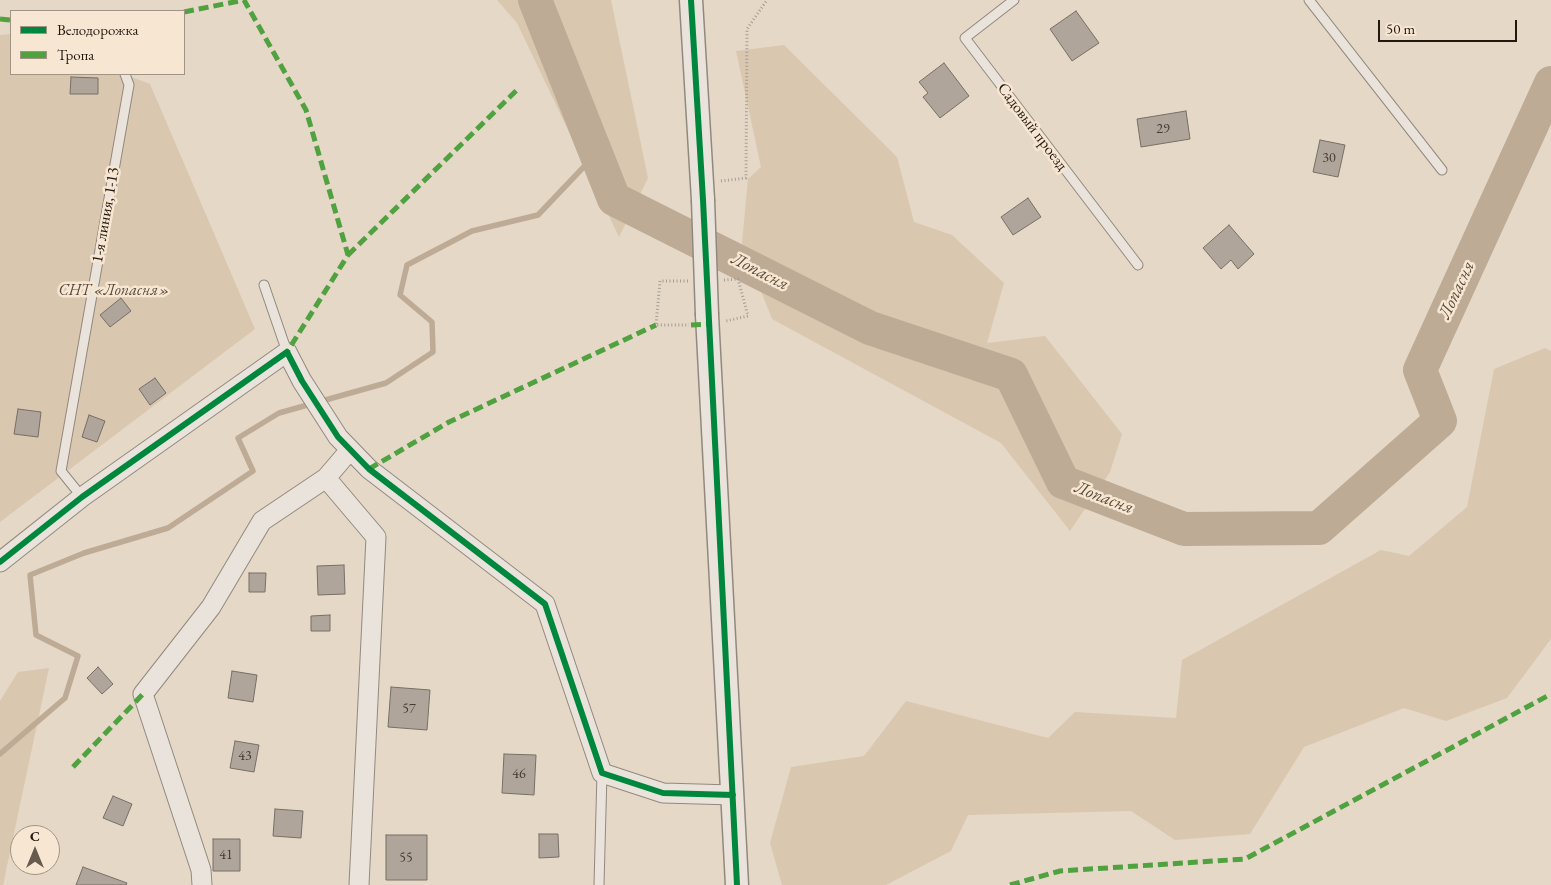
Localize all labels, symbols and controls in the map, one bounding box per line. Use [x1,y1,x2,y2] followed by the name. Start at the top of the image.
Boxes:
[10,10,185,75] legend
[1381,10,1520,42] scale bar
[1386,19,1415,38] text: 50 m
[57,20,138,39] text: Велодорожка
[57,45,94,64] text: Тропа
[993,79,1071,175] street label: Садовый проезд
[1156,121,1170,137] house number: 29
[1322,150,1336,166] house number: 30
[88,166,124,264] street label: 1-я линия, 1-13
[728,248,792,296] water label: Лопасня
[1434,258,1480,322] water label: Лопасня
[59,281,169,301] park label: СНТ «Лопасня»
[1072,477,1136,519] water label: Лопасня
[402,701,416,717] house number: 57
[238,748,252,764] house number: 43
[512,766,526,782] house number: 46
[10,825,60,875] north arrow
[30,827,40,845] text: С
[219,847,233,863] house number: 41
[399,850,413,866] house number: 55

